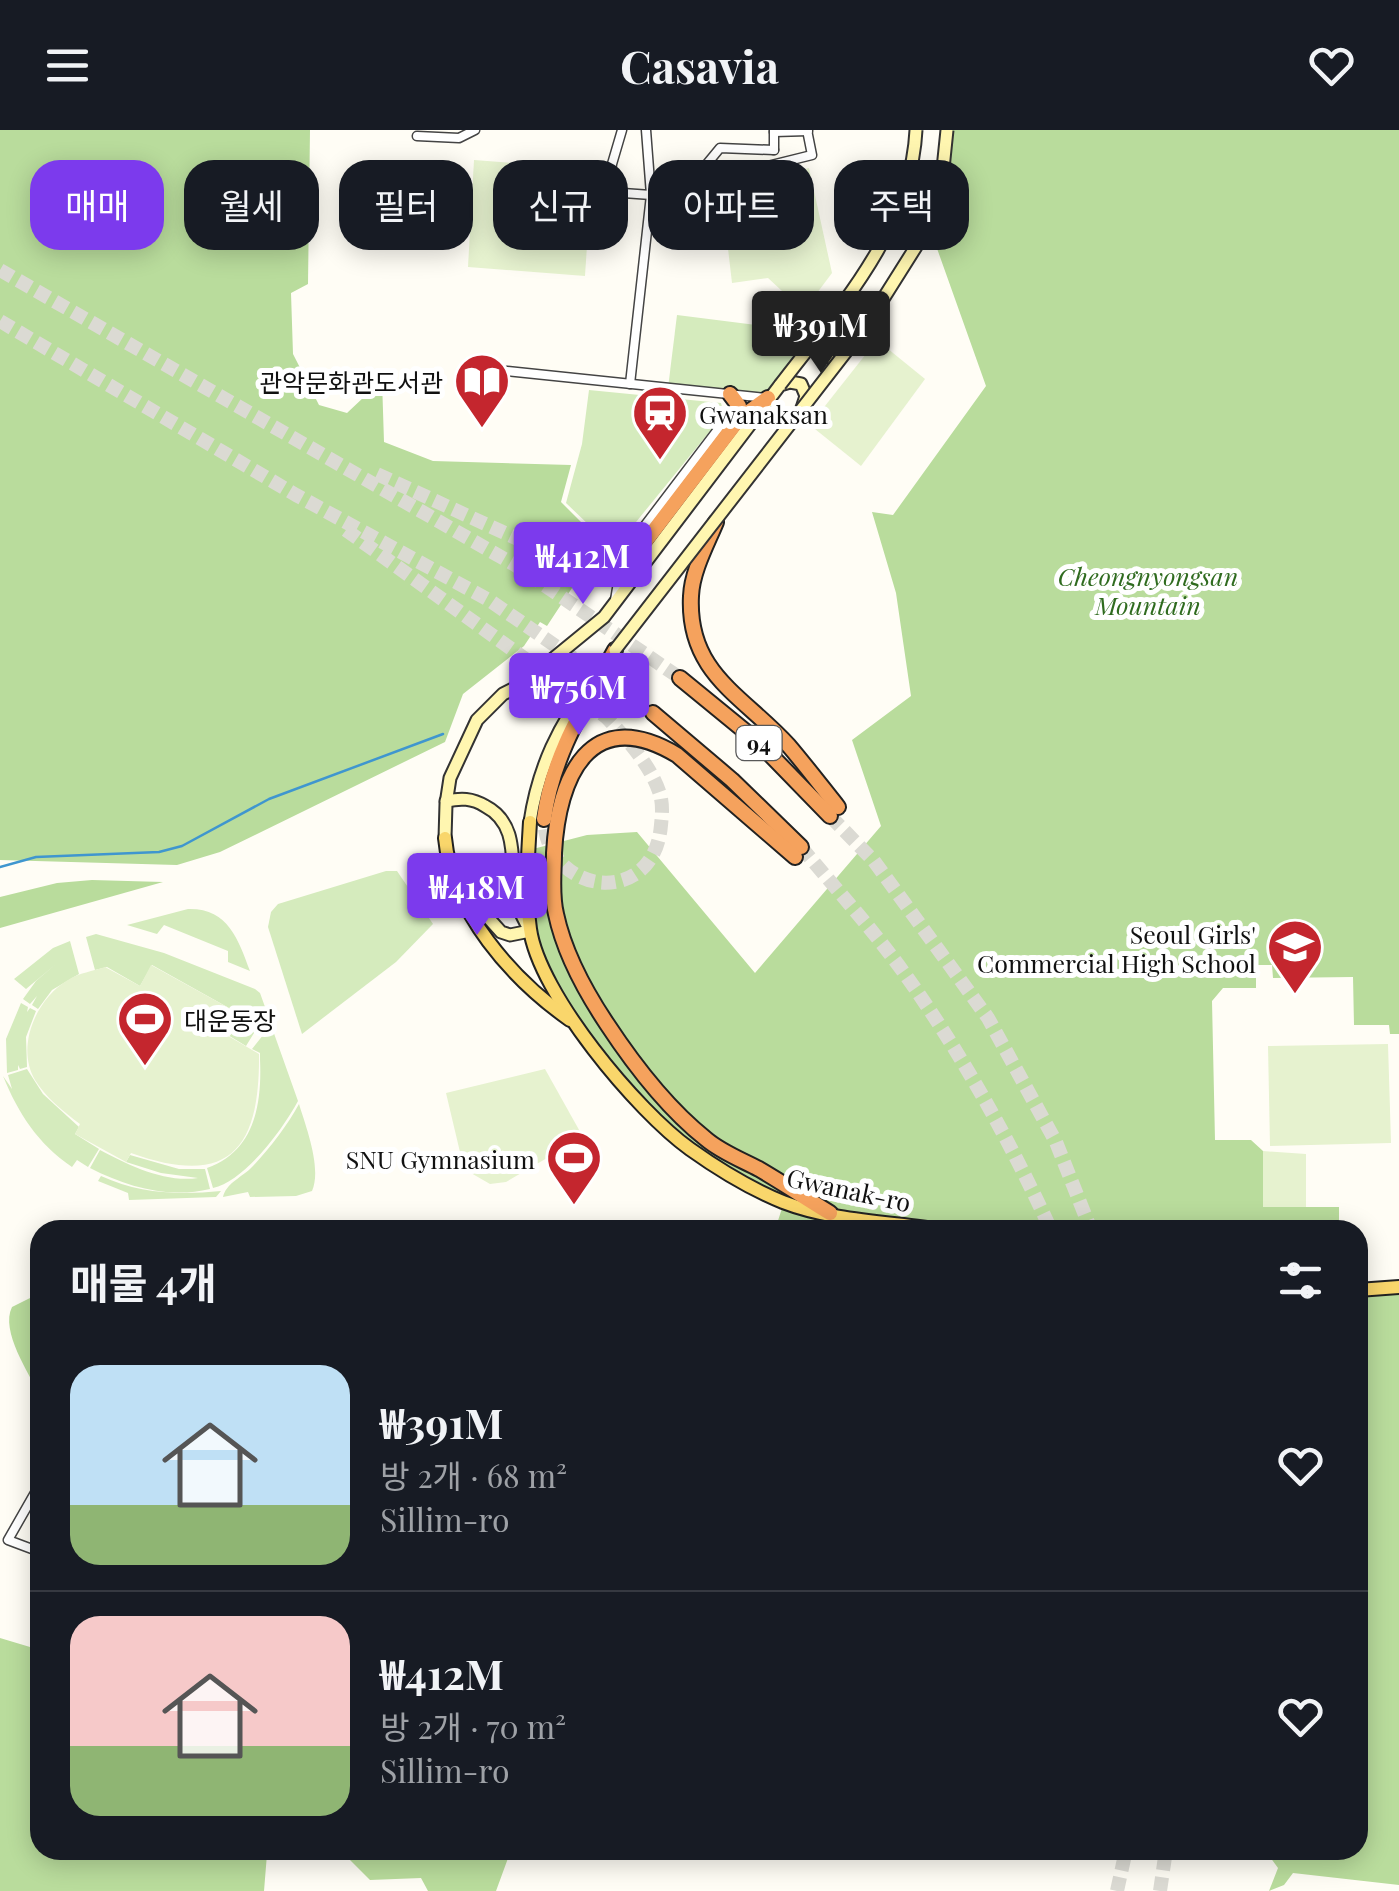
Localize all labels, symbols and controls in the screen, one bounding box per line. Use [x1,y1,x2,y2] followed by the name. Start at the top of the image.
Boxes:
[620,35,779,95] text: Casavia
[40,38,95,93] icon: menu
[1304,38,1359,93] icon: heart
[30,160,164,250] chip: 매매
[184,160,319,250] chip: 월세
[339,160,473,250] chip: 필터
[493,160,628,250] chip: 신규
[648,160,814,250] chip: 아파트
[834,160,969,250] chip: 주택
[751,291,891,376] pin: ₩391M
[774,302,868,345] text: ₩391M
[452,351,512,430] library icon: 관악문화관도서관
[259,365,443,398] place label: 관악문화관도서관
[630,383,690,462] station icon: Gwanaksan
[699,397,828,430] place label: Gwanaksan
[513,522,653,607] pin: ₩412M
[536,533,630,576] text: ₩412M
[1058,559,1238,621] park label: Cheongnyongsan Mountain
[509,653,649,738] pin: ₩756M
[531,664,627,707] text: ₩756M
[736,726,782,760] road number: 94
[407,853,547,938] pin: ₩418M
[429,864,525,907] text: ₩418M
[977,917,1256,979] place label: Seoul Girls' Commercial High School
[1265,917,1325,996] school or university icon: Seoul Girls' Commercial High School
[115,989,175,1068] sports icon: 대운동장
[184,1003,276,1036] place label: 대운동장
[544,1128,604,1207] sports icon: SNU Gymnasium
[346,1142,535,1175] place label: SNU Gymnasium
[784,1160,914,1218] street label: Gwanak-ro
[1273,1253,1328,1308] icon: filters
[70,1254,217,1310] text: 매물 4개
[380,1394,504,1450] text: ₩391M
[150,1405,270,1525] icon: home
[1273,1438,1328,1493] icon: heart
[380,1453,567,1496] text: 방 2개 · 68 m²
[380,1497,510,1540] text: Sillim-ro
[380,1645,504,1701] text: ₩412M
[150,1656,270,1776] icon: home
[1273,1689,1328,1744] icon: heart
[380,1704,566,1747] text: 방 2개 · 70 m²
[380,1748,510,1791] text: Sillim-ro

